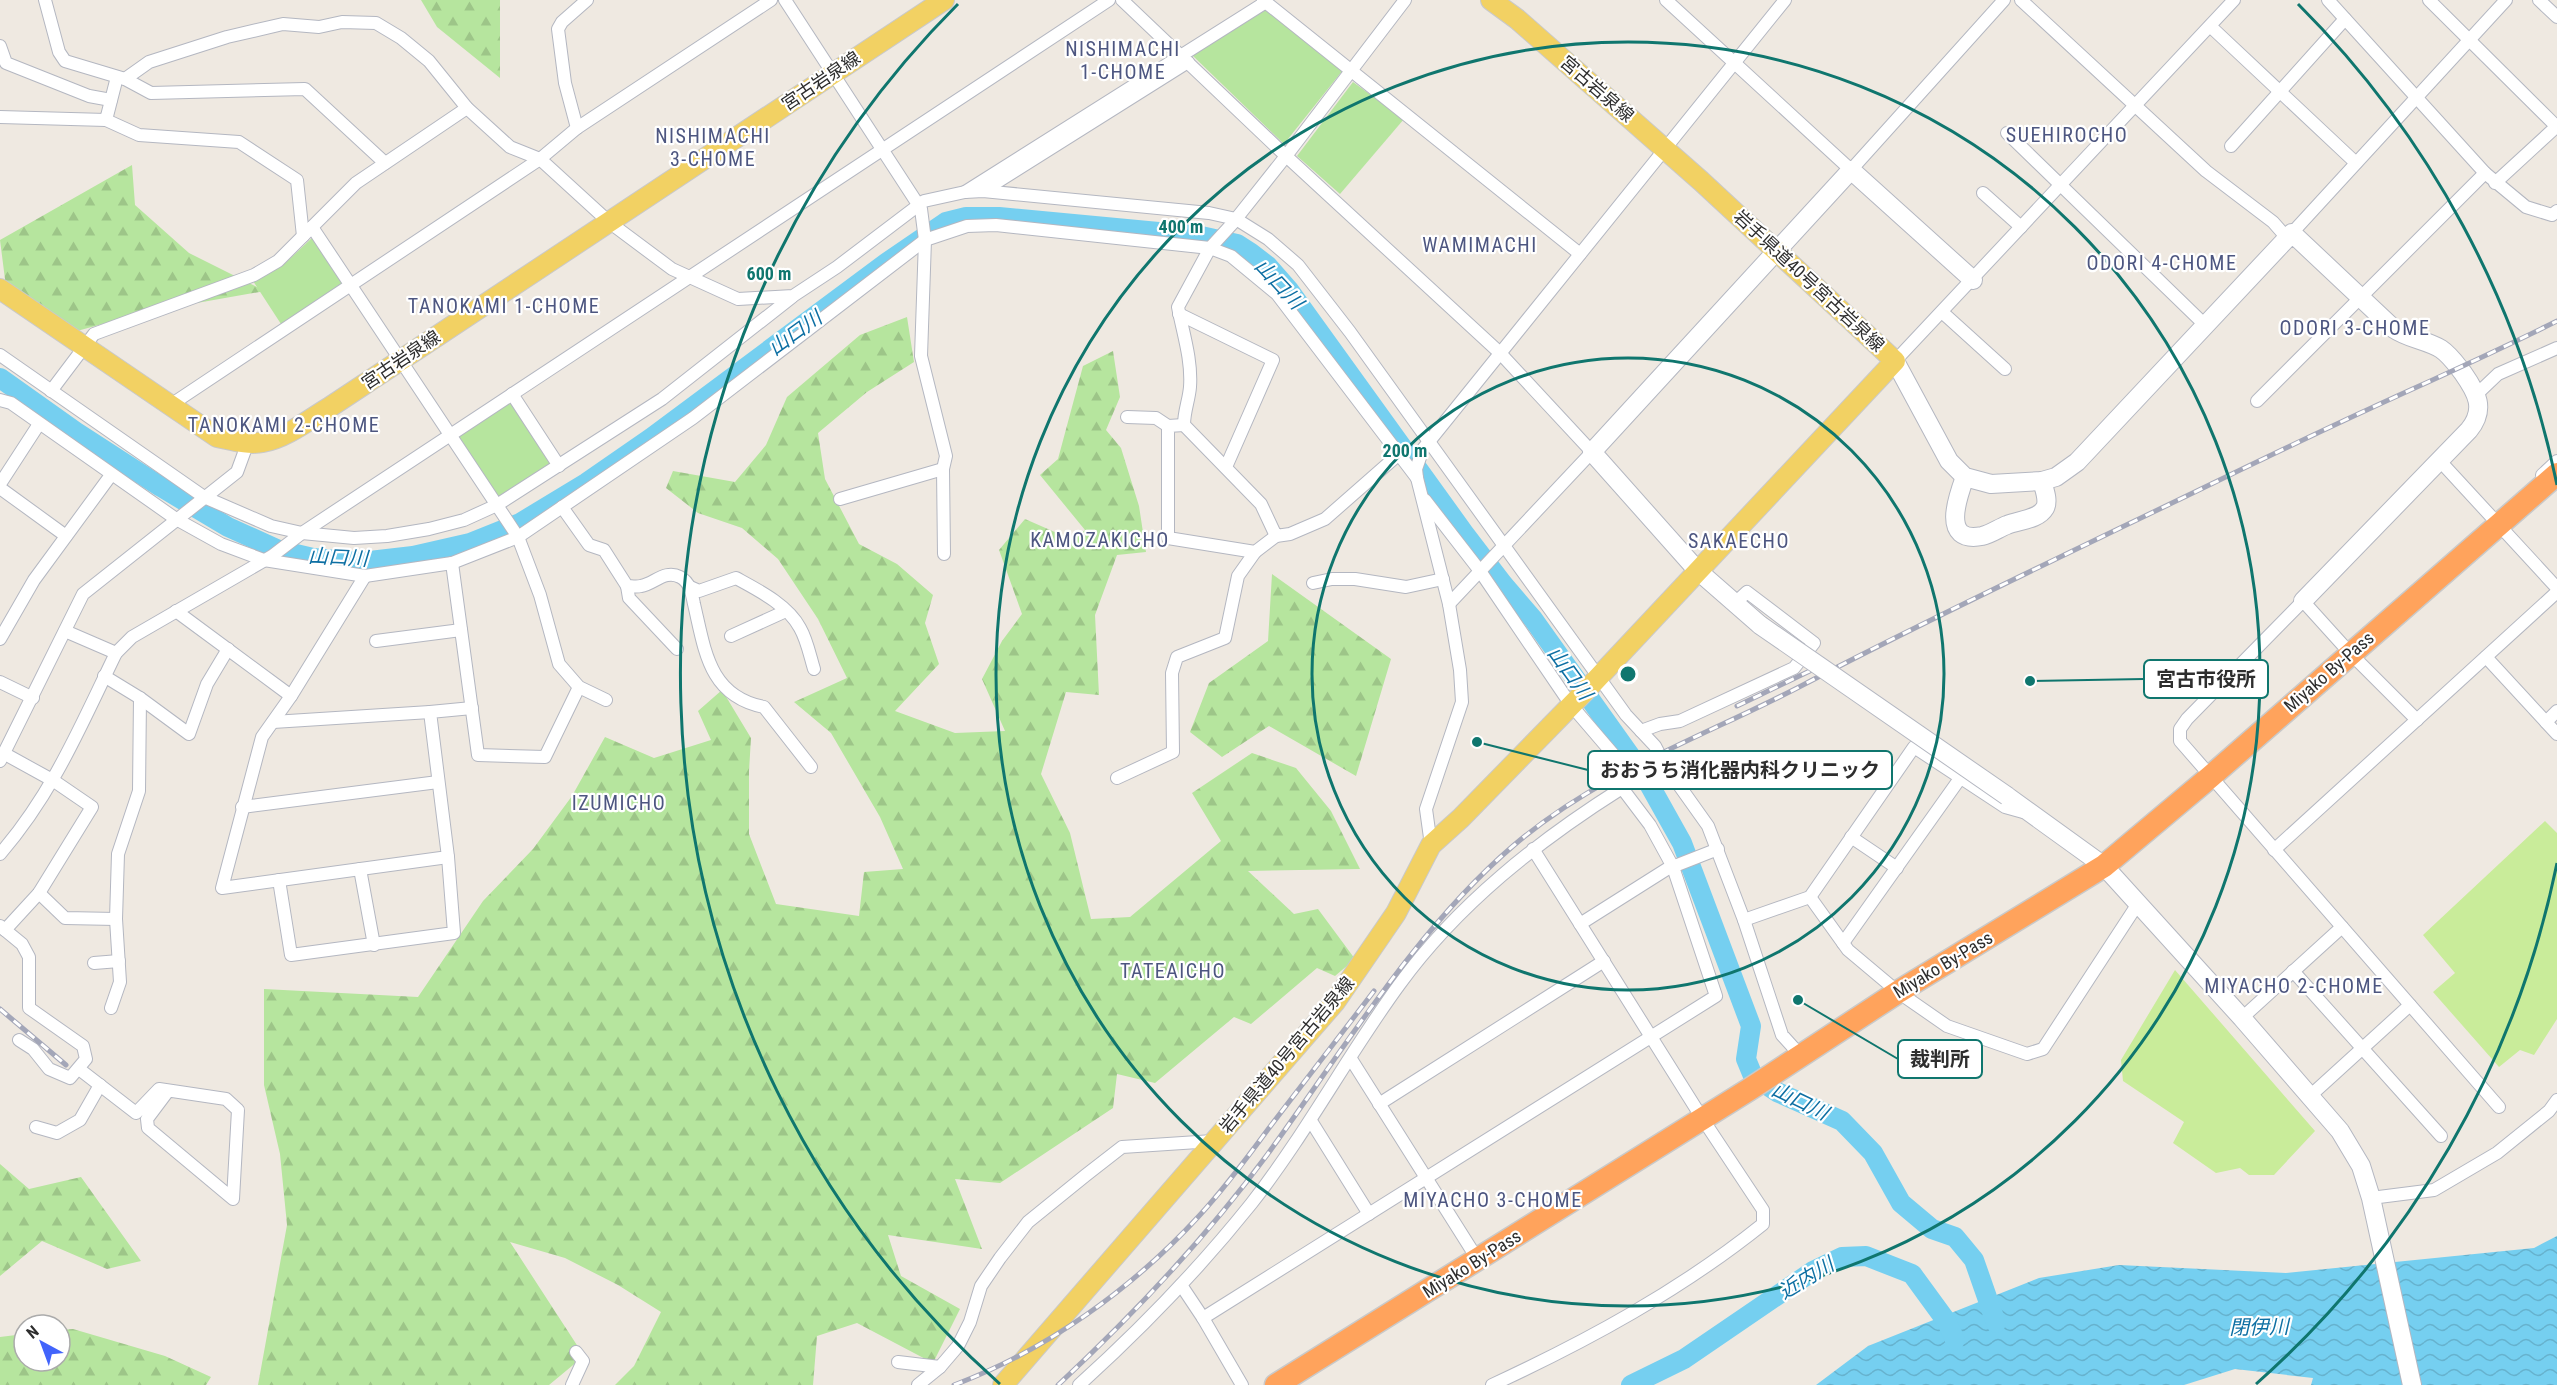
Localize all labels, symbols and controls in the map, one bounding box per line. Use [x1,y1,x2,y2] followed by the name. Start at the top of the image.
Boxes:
[1065,37,1181,84] district label: NISHIMACHI 1-CHOME
[778,47,864,114] street label: 宮古岩泉線
[1556,51,1638,126] street label: 宮古岩泉線
[2006,123,2128,147] district label: SUEHIROCHO
[655,124,771,171] district label: NISHIMACHI 3-CHOME
[1730,206,1889,356] street label: 岩手県道40号宮古岩泉線
[1159,216,1203,237] text: 400 m
[1422,233,1538,257] district label: WAMIMACHI
[2087,251,2237,275] district label: ODORI 4-CHOME
[1250,254,1310,316] water label: 山口川
[747,263,791,284] text: 600 m
[408,294,600,318] district label: TANOKAMI 1-CHOME
[764,304,828,360] water label: 山口川
[2280,316,2430,340] district label: ODORI 3-CHOME
[358,326,444,393] street label: 宮古岩泉線
[188,413,380,437] district label: TANOKAMI 2-CHOME
[1383,440,1427,461] text: 200 m
[1030,528,1170,552] district label: KAMOZAKICHO
[1688,529,1790,553] district label: SAKAECHO
[307,543,371,571] water label: 山口川
[2280,627,2378,716] street label: Miyako By-Pass
[1543,642,1599,706] water label: 山口川
[2144,660,2268,698] callout: 宮古市役所
[1618,664,1638,684] centre of rings
[2156,667,2256,691] text: 宮古市役所
[1588,751,1892,789] callout: おおうち消化器内科クリニック
[1600,758,1880,782] text: おおうち消化器内科クリニック
[572,791,666,815] district label: IZUMICHO
[1889,927,1996,1002] street label: Miyako By-Pass
[1120,959,1226,983] district label: TATEAICHO
[1215,972,1358,1137] street label: 岩手県道40号宮古岩泉線
[2204,974,2384,998] district label: MIYACHO 2-CHOME
[1898,1040,1982,1078] callout: 裁判所
[1910,1047,1970,1071] text: 裁判所
[1768,1077,1834,1126] water label: 山口川
[1403,1188,1583,1212] district label: MIYACHO 3-CHOME
[1419,1225,1525,1302] street label: Miyako By-Pass
[1774,1251,1840,1304] water label: 近内川
[12,1313,72,1373] north arrow
[2229,1314,2291,1340] water label: 閉伊川
[23,1322,42,1342] text: N

